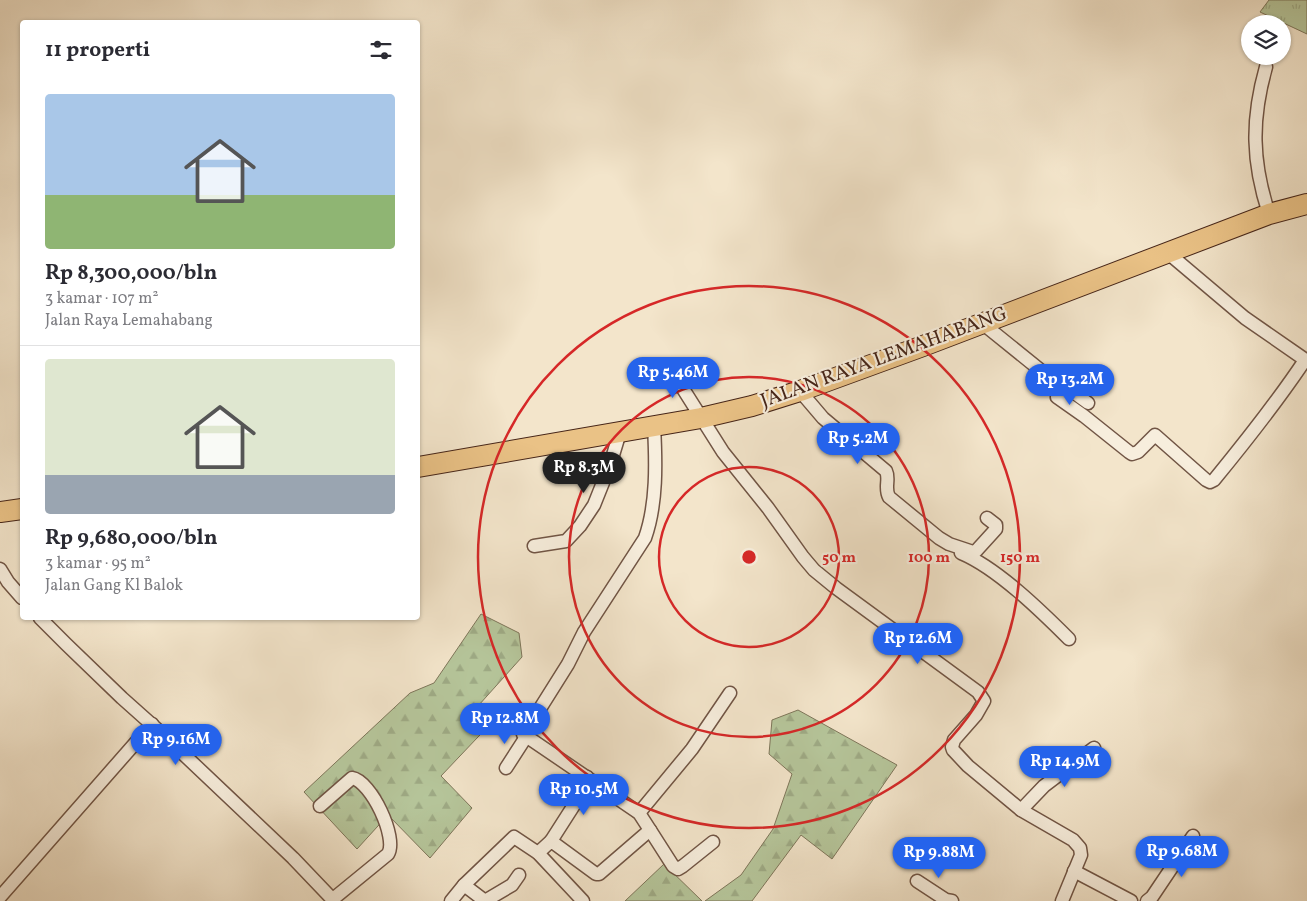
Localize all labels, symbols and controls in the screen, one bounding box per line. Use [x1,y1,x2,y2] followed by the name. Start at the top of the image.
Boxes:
[1241,15,1291,65] map controls
[1241,15,1291,65] button: layers
[45,36,150,65] text: 11 properti
[367,36,395,64] icon: filters
[175,126,265,216] icon: home
[45,259,217,288] text: Rp 8,300,000/bln
[45,288,158,310] text: 3 kamar · 107 m²
[757,300,1011,416] street label: JALAN RAYA LEMAHABANG
[45,310,213,332] text: Jalan Raya Lemahabang
[621,356,725,399] pin: Rp 5.46M
[638,362,708,384] text: Rp 5.46M
[1018,364,1122,406] pin: Rp 13.2M
[1036,369,1104,391] text: Rp 13.2M
[175,392,265,482] icon: home
[812,422,904,465] pin: Rp 5.2M
[828,428,888,450] text: Rp 5.2M
[538,452,630,494] pin: Rp 8.3M
[554,457,614,479] text: Rp 8.3M
[45,524,218,553] text: Rp 9,680,000/bln
[740,548,758,566] centre of rings
[822,548,856,569] text: 50 m
[908,548,951,569] text: 100 m
[1000,548,1040,569] text: 150 m
[45,553,151,575] text: 3 kamar · 95 m²
[45,575,183,597] text: Jalan Gang Kl Balok
[866,622,970,665] pin: Rp 12.6M
[884,628,952,650] text: Rp 12.6M
[453,702,557,745] pin: Rp 12.8M
[471,708,539,730] text: Rp 12.8M
[124,724,228,766] pin: Rp 9.16M
[142,729,210,751] text: Rp 9.16M
[1013,746,1117,788] pin: Rp 14.9M
[1030,751,1100,773] text: Rp 14.9M
[532,774,636,816] pin: Rp 10.5M
[550,779,618,801] text: Rp 10.5M
[887,836,991,879] pin: Rp 9.88M
[1130,836,1234,878] pin: Rp 9.68M
[1147,841,1217,863] text: Rp 9.68M
[904,842,974,864] text: Rp 9.88M

